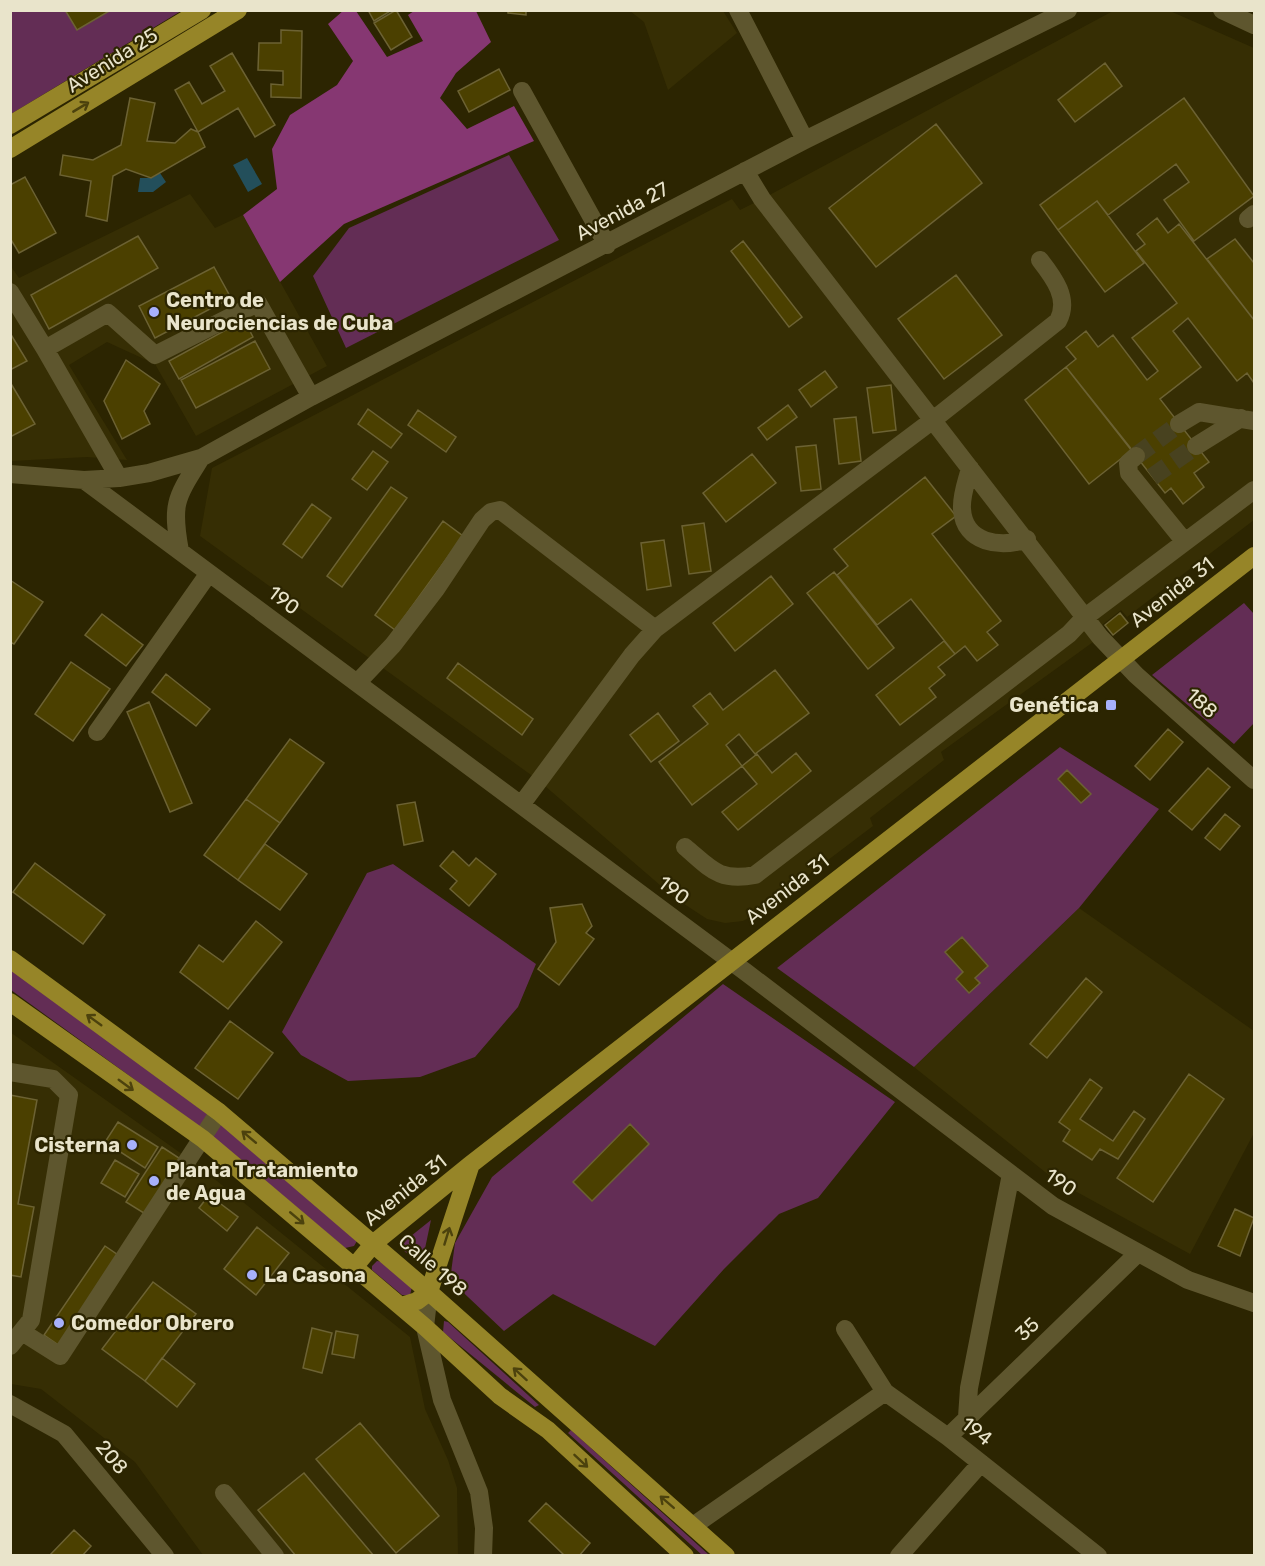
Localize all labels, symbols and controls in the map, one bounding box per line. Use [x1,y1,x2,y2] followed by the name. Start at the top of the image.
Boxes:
[62,23,162,97] street label: Avenida 25
[72,100,89,112] one-way arrow
[572,177,672,245] street label: Avenida 27
[166,288,393,335] place label: Centro de Neurociencias de Cuba
[147,305,161,319] marker: Centro de Neurociencias de Cuba
[1125,552,1219,632] street label: Avenida 31
[264,580,304,620] street label: 190
[1181,683,1223,723] street label: 188
[1009,693,1099,717] place label: Genética
[1104,698,1118,712] marker: Genética
[740,849,834,929] street label: Avenida 31
[654,870,694,910] street label: 190
[86,1014,102,1026] one-way arrow
[118,1079,134,1091] one-way arrow
[241,1131,257,1144] one-way arrow
[34,1133,120,1157] place label: Cisterna
[125,1138,139,1152] marker: Cisterna
[359,1149,451,1231] street label: Avenida 31
[166,1158,358,1205] place label: Planta Tratamiento de Agua
[1041,1163,1081,1201] street label: 190
[147,1174,161,1188] marker: Planta Tratamiento de Agua
[289,1211,305,1224] one-way arrow
[442,1227,453,1246] one-way arrow
[394,1229,472,1301] street label: Calle 198
[264,1263,366,1287] place label: La Casona
[245,1268,259,1282] marker: La Casona
[71,1311,234,1335] place label: Comedor Obrero
[1010,1312,1044,1346] street label: 35
[52,1316,66,1330] marker: Comedor Obrero
[513,1367,528,1381] one-way arrow
[957,1412,997,1450] street label: 194
[91,1435,133,1479] street label: 208
[573,1454,588,1468] one-way arrow
[659,1496,675,1509] one-way arrow

